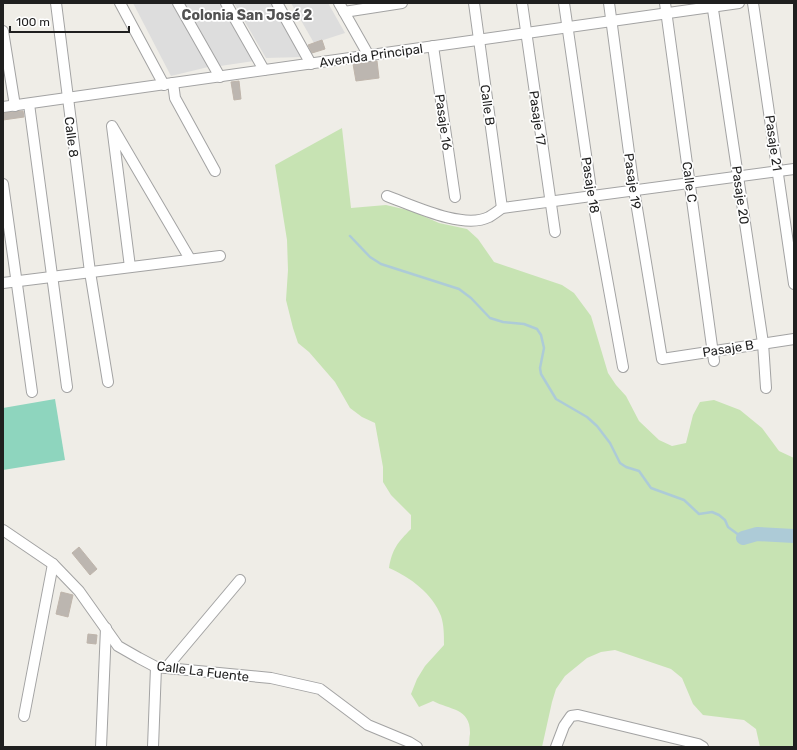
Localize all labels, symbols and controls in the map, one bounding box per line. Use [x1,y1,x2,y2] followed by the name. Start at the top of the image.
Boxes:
[182,7,312,24] district label: Colonia San José 2
[10,8,129,34] scale bar
[16,15,50,29] text: 100 m
[318,41,424,70] street label: Avenida Principal
[477,84,498,127] street label: Calle B
[526,90,549,147] street label: Pasaje 17
[432,93,455,151] street label: Pasaje 16
[762,114,785,172] street label: Pasaje 21
[62,116,81,158] street label: Calle 8
[621,152,644,210] street label: Pasaje 19
[579,156,602,214] street label: Pasaje 18
[679,161,700,204] street label: Calle C
[729,165,752,225] street label: Pasaje 20
[701,337,755,360] street label: Pasaje B
[156,658,250,685] street label: Calle La Fuente

